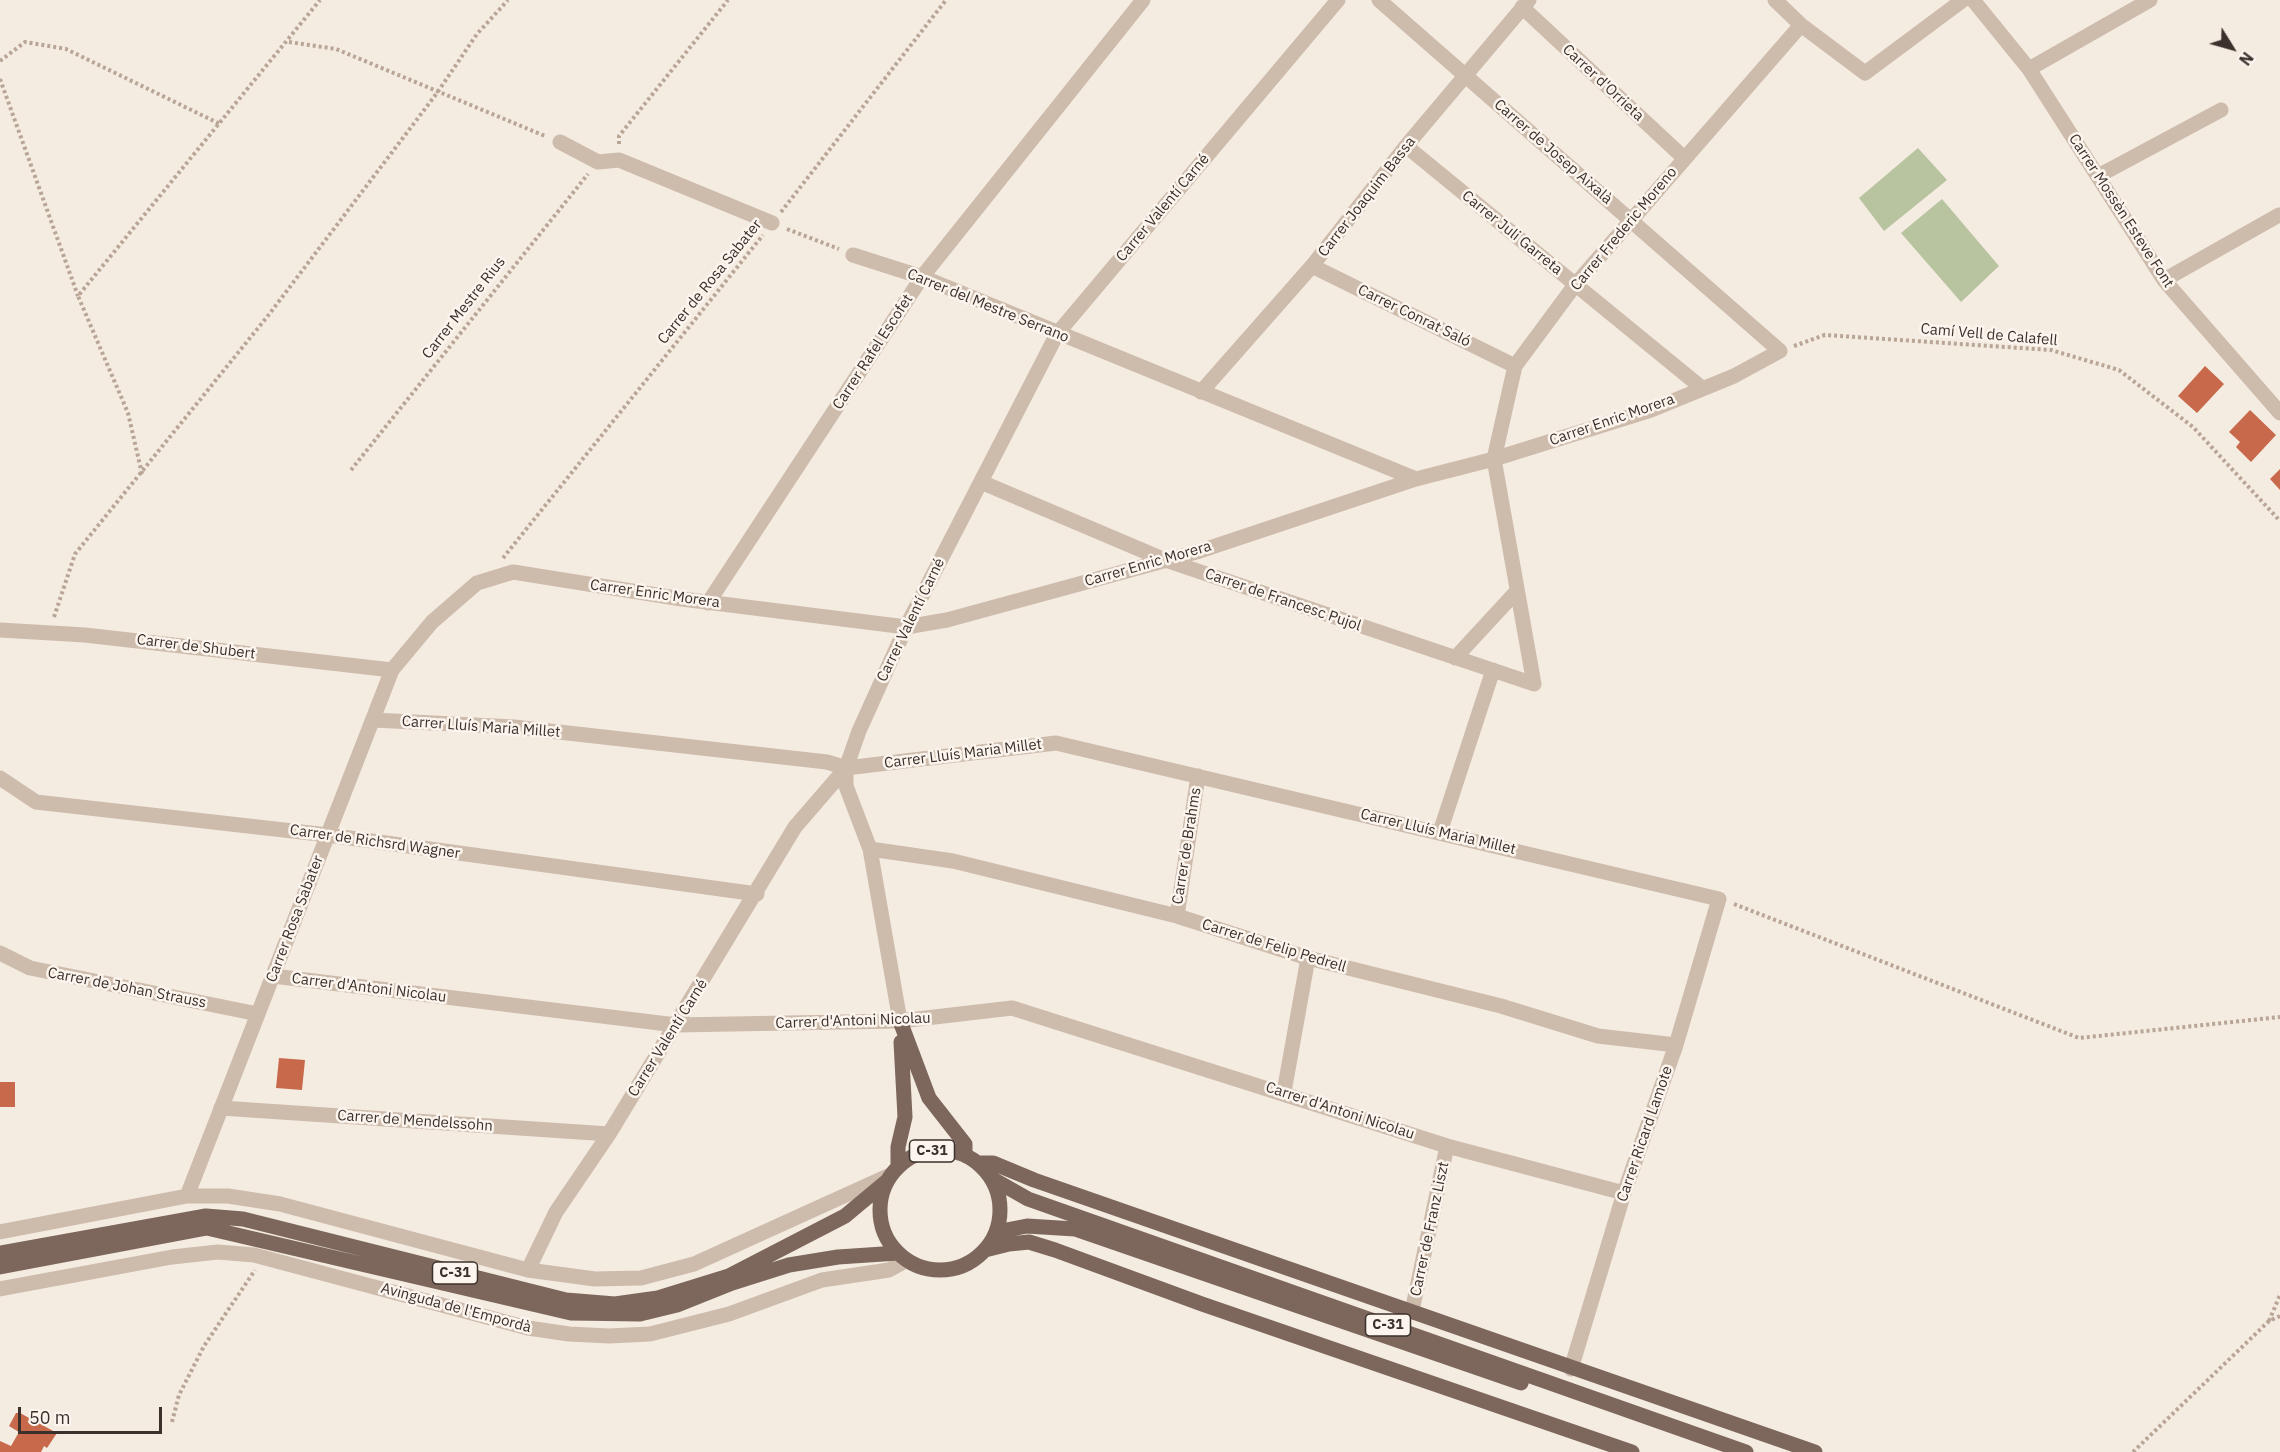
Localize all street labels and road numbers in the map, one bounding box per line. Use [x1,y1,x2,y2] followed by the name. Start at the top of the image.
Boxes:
[1559,41,1647,125] street label: Carrer d'Orrieta
[1490,96,1616,208] street label: Carrer de Josep Aixalà
[2065,131,2177,291] street label: Carrer Mossèn Esteve Font
[1314,133,1420,261] street label: Carrer Joaquim Bassa
[1113,150,1213,266] street label: Carrer Valentí Carné
[1567,164,1681,294] street label: Carrer Frederic Moreno
[1458,187,1566,279] street label: Carrer Juli Garreta
[654,216,766,348] street label: Carrer de Rosa Sabater
[418,253,510,363] street label: Carrer Mestre Rius
[904,265,1072,347] street label: Carrer del Mestre Serrano
[1355,281,1473,351] street label: Carrer Conrat Saló
[829,291,917,413] street label: Carrer Rafel Escofet
[1920,320,2058,350] street label: Camí Vell de Calafell
[1547,390,1677,450] street label: Carrer Enric Morera
[1083,537,1213,591] street label: Carrer Enric Morera
[873,555,949,685] street label: Carrer Valentí Carné
[1203,565,1363,635] street label: Carrer de Francesc Pujol
[589,576,721,612] street label: Carrer Enric Morera
[136,631,256,663] street label: Carrer de Shubert
[401,712,561,742] street label: Carrer Lluís Maria Millet
[883,735,1043,773] street label: Carrer Lluís Maria Millet
[1169,786,1205,906] street label: Carrer de Brahms
[1359,805,1517,859] street label: Carrer Lluís Maria Millet
[289,821,461,863] street label: Carrer de Richsrd Wagner
[262,853,328,985] street label: Carrer Rosa Sabater
[1200,915,1348,977] street label: Carrer de Felip Pedrell
[46,964,208,1012] street label: Carrer de Johan Strauss
[291,970,447,1006] street label: Carrer d'Antoni Nicolau
[625,976,711,1100] street label: Carrer Valentí Carné
[775,1009,931,1033] street label: Carrer d'Antoni Nicolau
[1613,1064,1677,1204] street label: Carrer Ricard Lamote
[1263,1078,1417,1144] street label: Carrer d'Antoni Nicolau
[337,1107,493,1135] street label: Carrer de Mendelssohn
[910,1140,954,1162] road number: C-31
[1407,1160,1453,1298] street label: Carrer de Franz Liszt
[432,1262,478,1284] road number: C-31
[379,1279,533,1337] street label: Avinguda de l'Empordà
[1366,1314,1410,1336] road number: C-31

